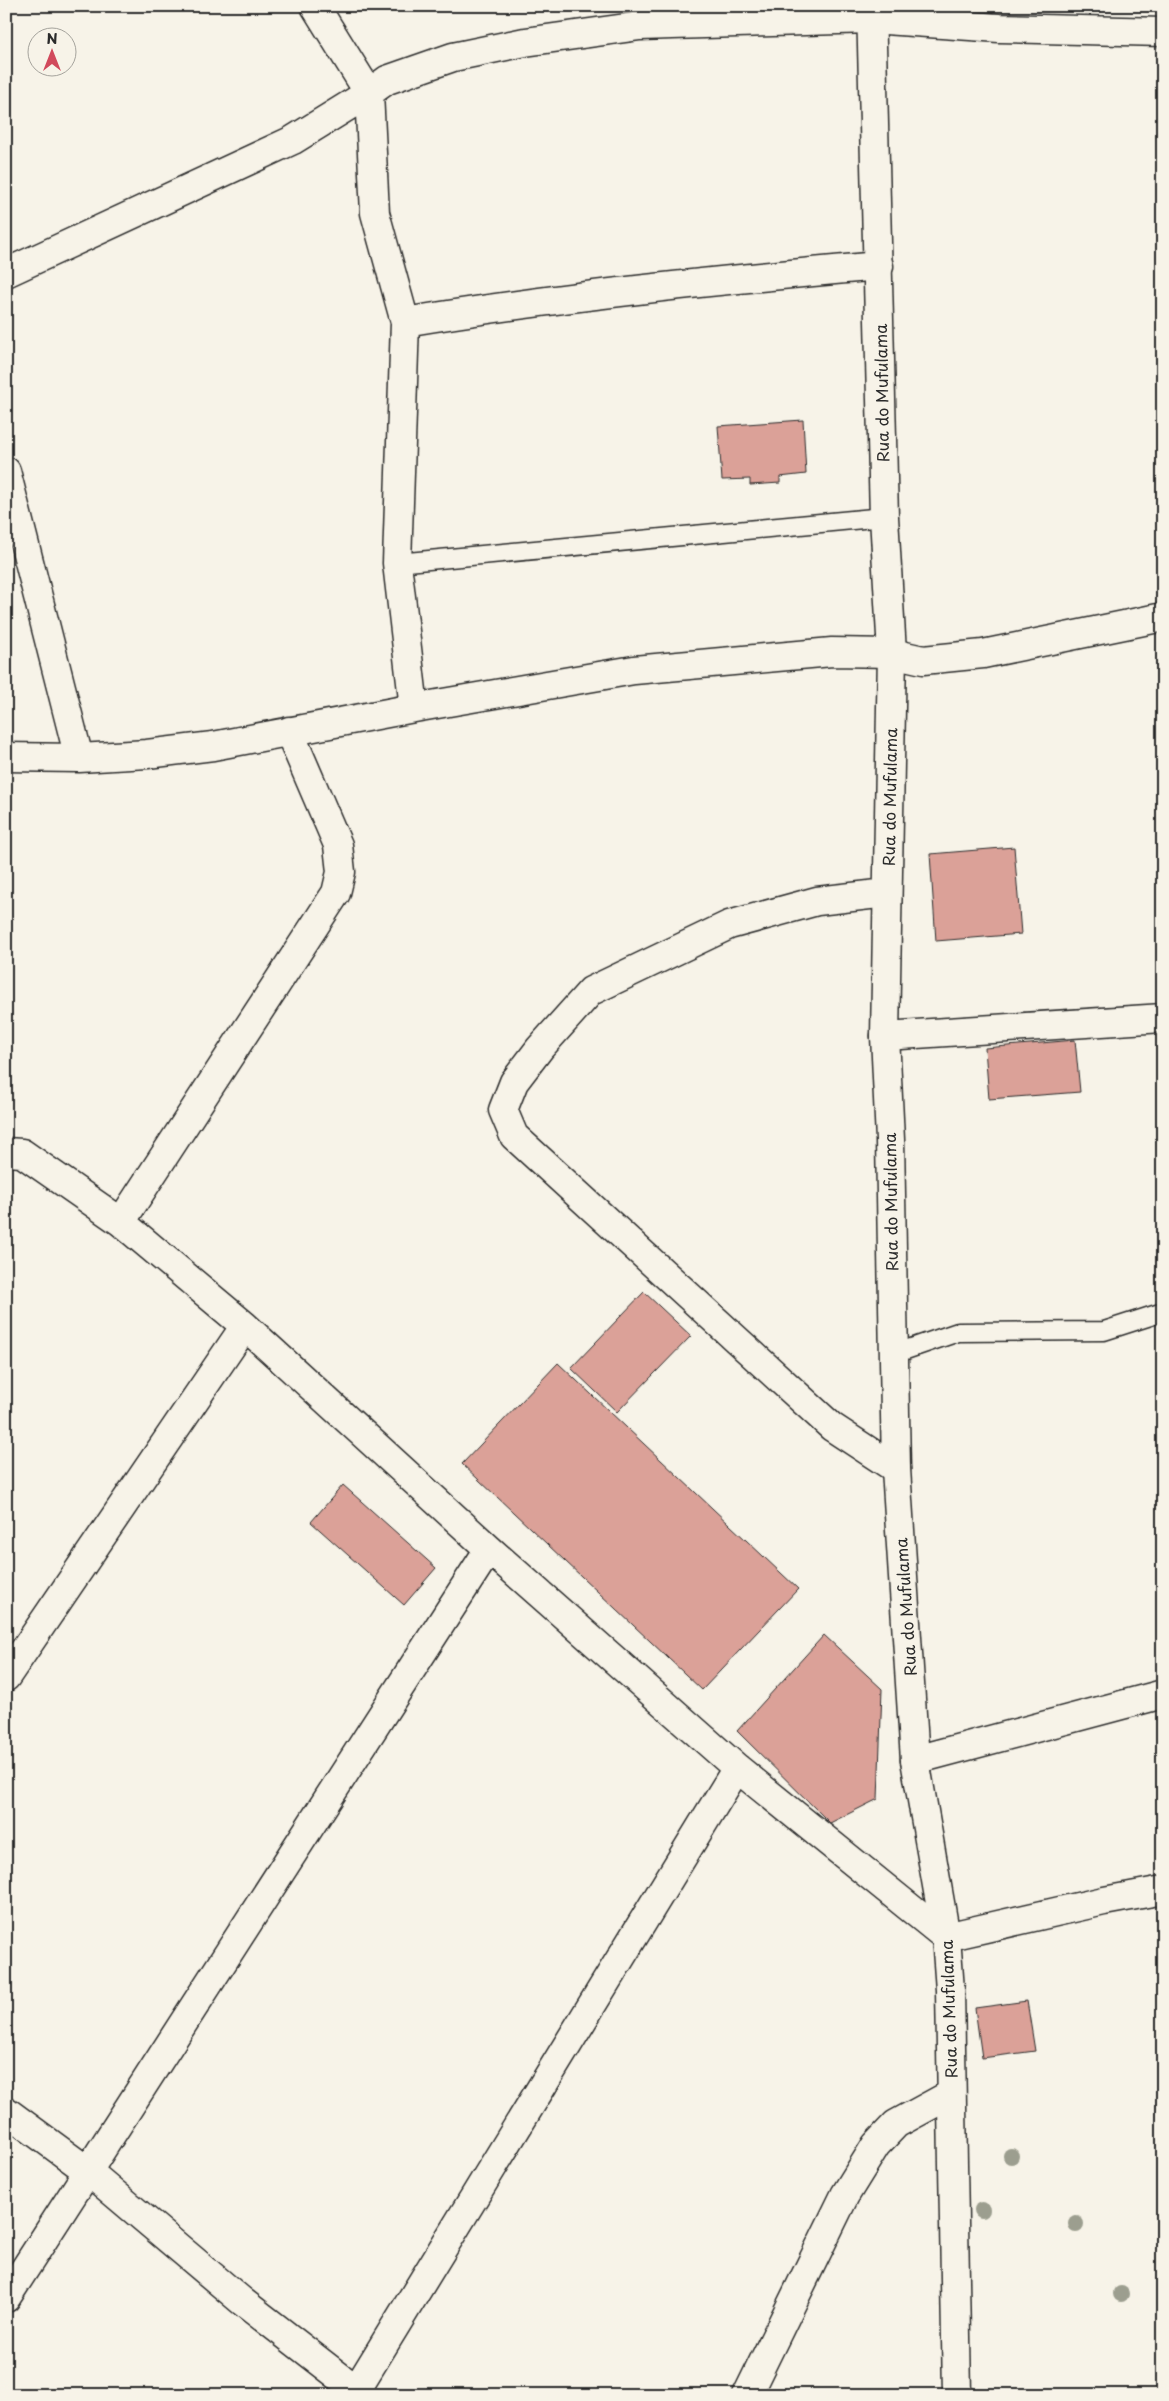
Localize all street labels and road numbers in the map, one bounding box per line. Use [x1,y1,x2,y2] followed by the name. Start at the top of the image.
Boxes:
[868,324,894,462] street label: Rua do Mufulama
[876,728,902,866] street label: Rua do Mufulama
[877,1133,903,1271] street label: Rua do Mufulama
[888,1537,922,1677] street label: Rua do Mufulama
[934,1939,962,2079] street label: Rua do Mufulama

